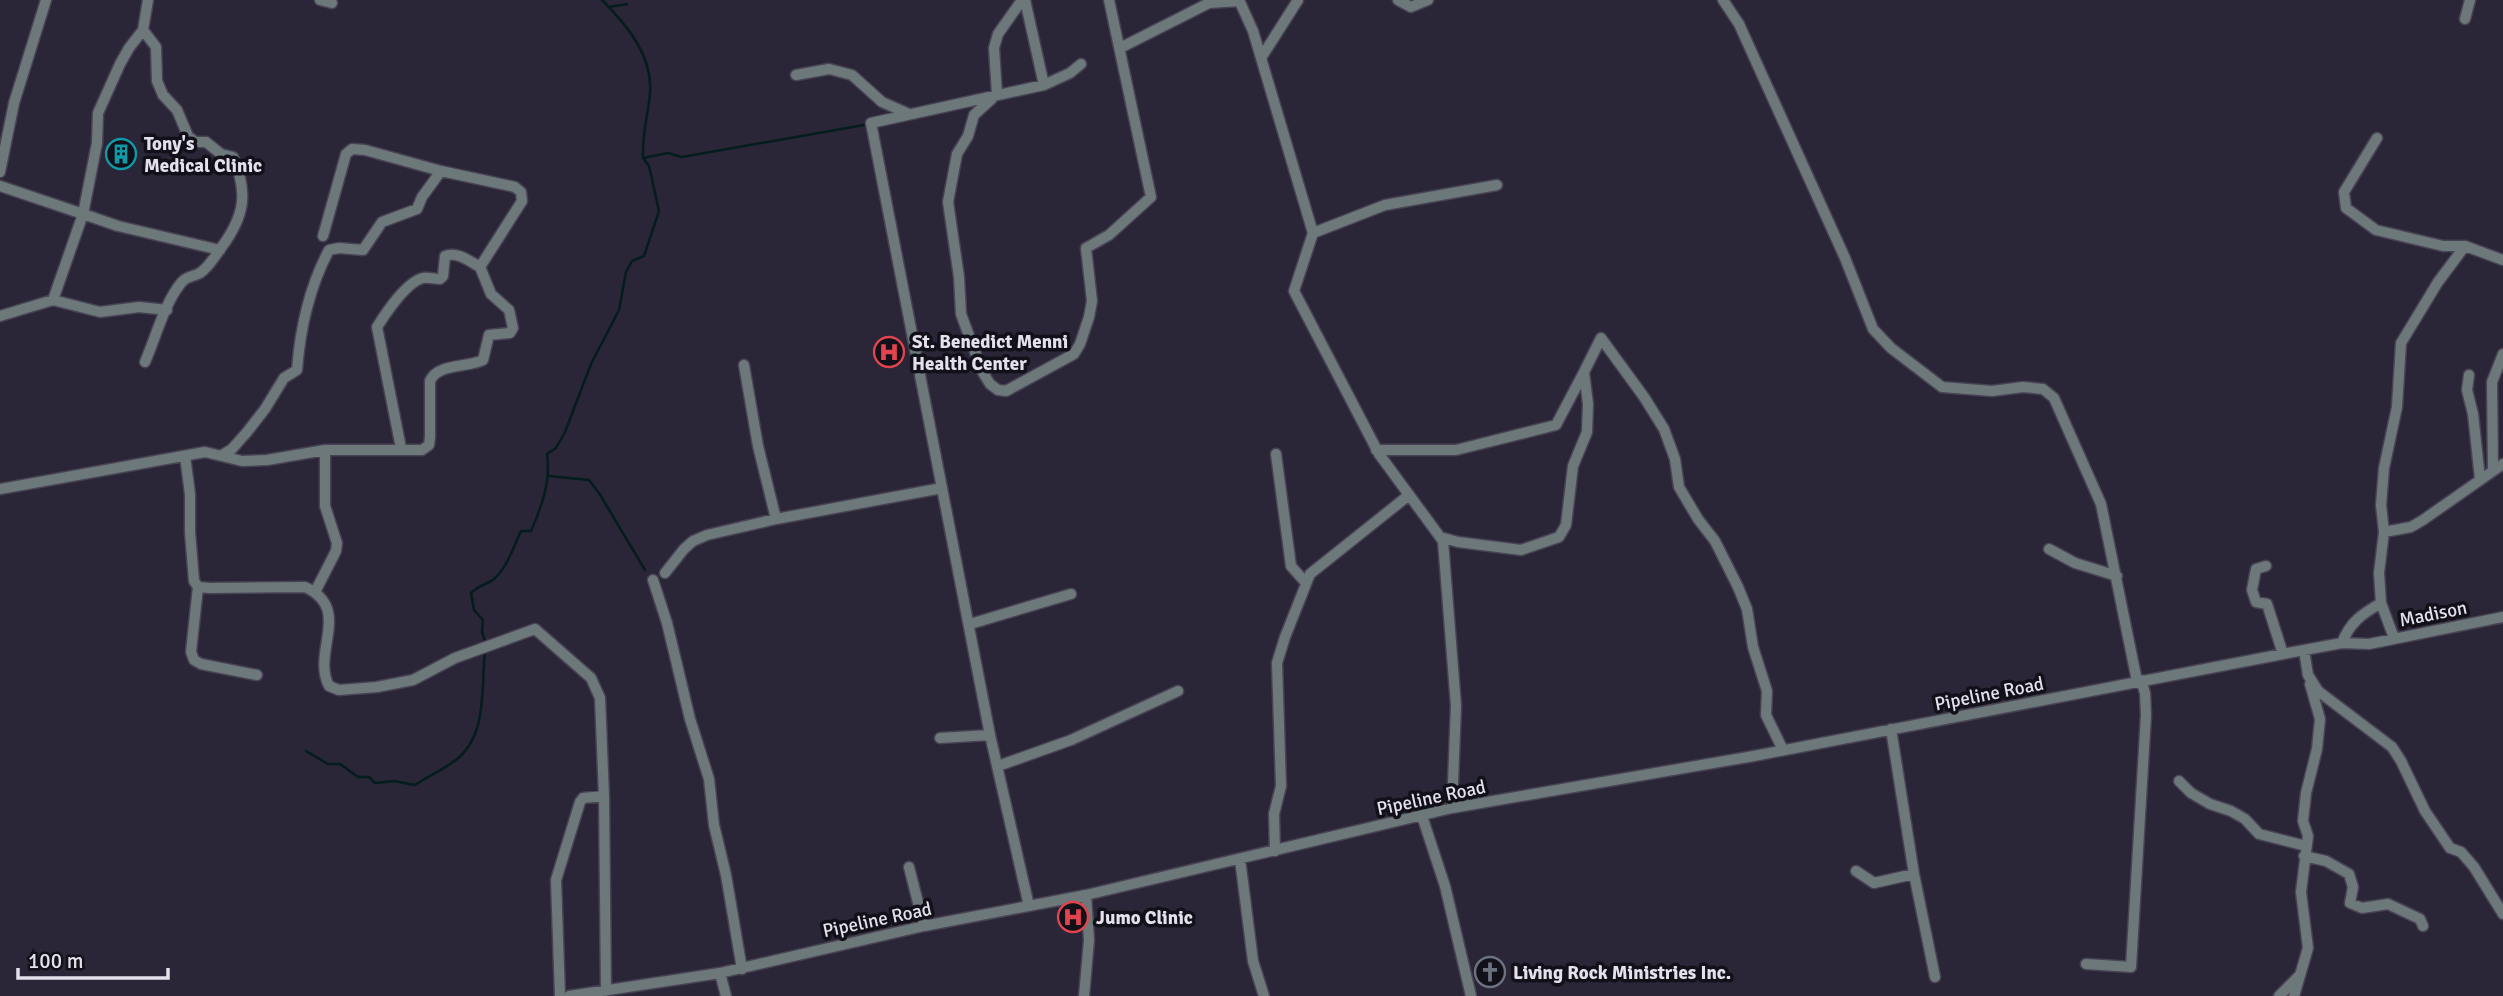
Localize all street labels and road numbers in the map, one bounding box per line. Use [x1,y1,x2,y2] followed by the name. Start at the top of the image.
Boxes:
[2397,596,2469,632] street label: Madison
[1932,672,2046,716] street label: Pipeline Road
[1374,775,1488,821] street label: Pipeline Road
[820,897,934,943] street label: Pipeline Road

